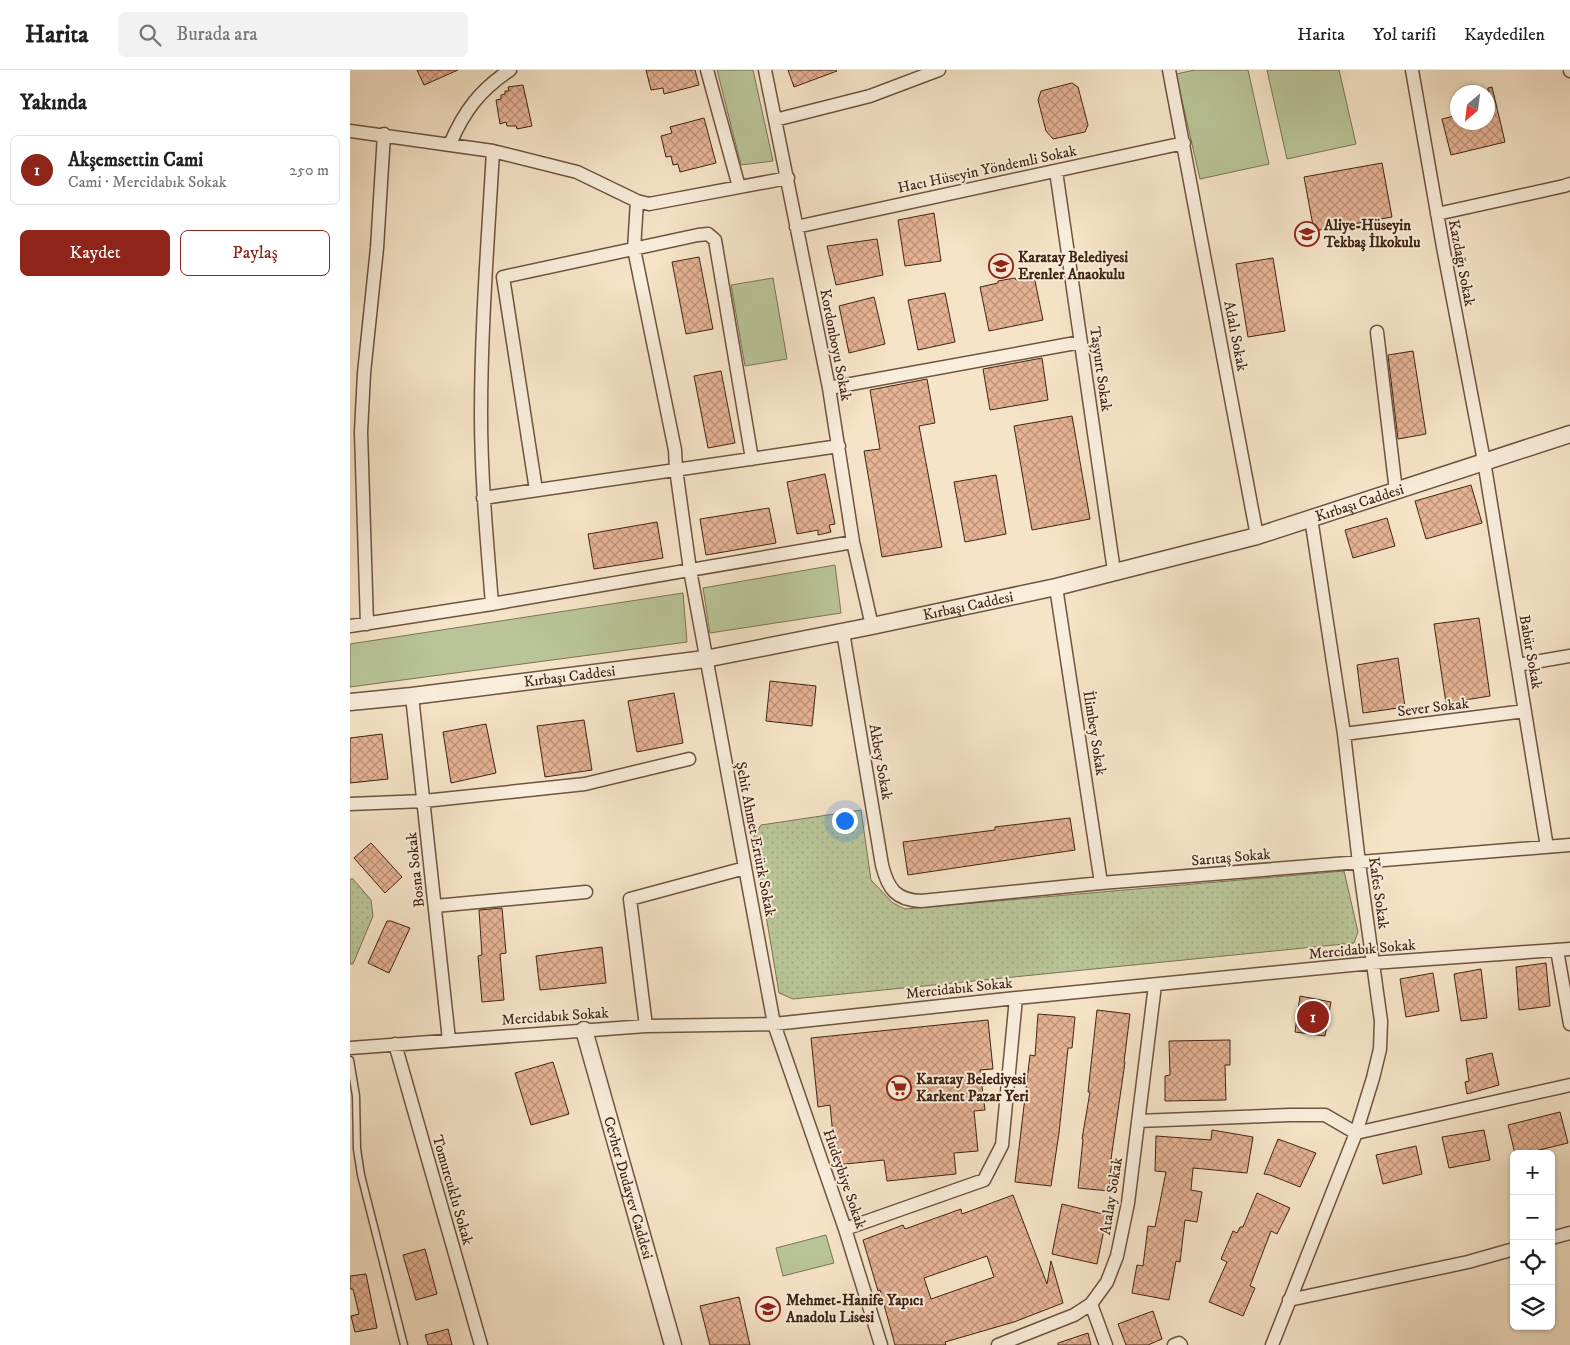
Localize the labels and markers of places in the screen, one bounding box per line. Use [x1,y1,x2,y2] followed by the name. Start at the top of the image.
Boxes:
[1323,216,1421,252] place label: Aliye-Hüseyin Tekbaş İlkokulu
[1294,221,1320,247] school or university icon: Aliye-Hüseyin Tekbaş İlkokulu
[1018,248,1128,284] place label: Karatay Belediyesi Erenler Anaokulu
[988,253,1014,279] school or university icon: Karatay Belediyesi Erenler Anaokulu
[1297,998,1329,1036] pin: 1
[916,1070,1029,1106] place label: Karatay Belediyesi Karkent Pazar Yeri
[886,1075,912,1101] supermarket icon: Karatay Belediyesi Karkent Pazar Yeri
[785,1291,923,1327] place label: Mehmet-Hanife Yapıcı Anadolu Lisesi
[755,1296,781,1322] school or university icon: Mehmet-Hanife Yapıcı Anadolu Lisesi

